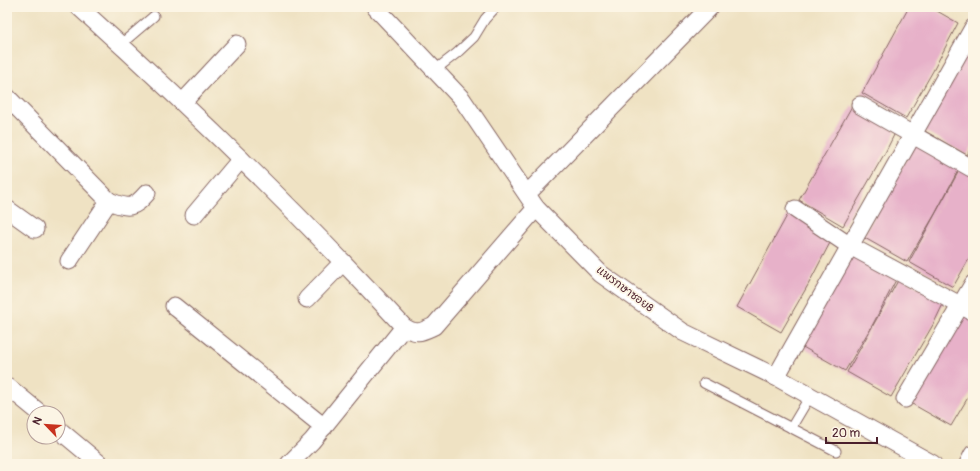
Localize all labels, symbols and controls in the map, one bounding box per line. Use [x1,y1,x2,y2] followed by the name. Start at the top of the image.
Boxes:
[594,263,656,315] street label: แพรกษาซอย8
[26,405,66,445] north arrow
[30,414,45,427] text: N
[826,419,877,445] scale bar
[832,426,861,441] text: 20 m

